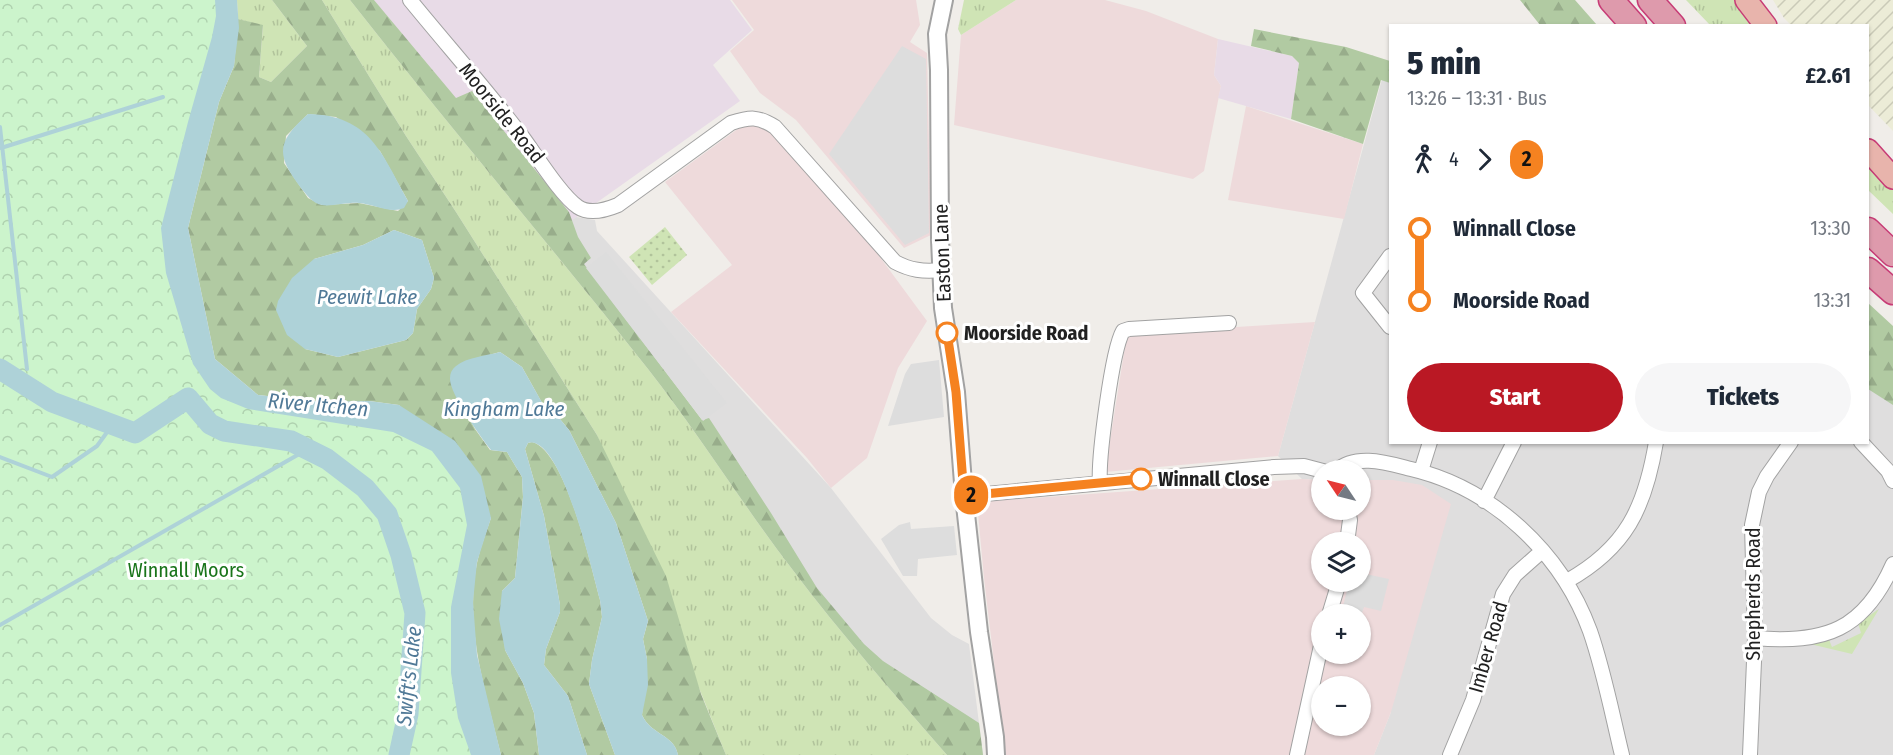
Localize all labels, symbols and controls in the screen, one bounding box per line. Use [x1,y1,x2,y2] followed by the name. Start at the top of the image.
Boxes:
[1407,43,1481,83] text: 5 min
[454,58,550,168] street label: Moorside Road
[1806,62,1851,89] text: £2.61
[1407,86,1547,110] text: 13:26 – 13:31 · Bus
[1407,143,1440,176] icon: walk
[1468,143,1501,176] icon: forward
[1522,146,1531,172] text: 2
[1449,147,1459,171] text: 4
[928,203,956,303] street label: Easton Lane
[1453,215,1576,242] text: Winnall Close
[1810,216,1851,240] text: 13:30
[317,284,417,310] water label: Peewit Lake
[1453,287,1590,314] text: Moorside Road
[1813,288,1851,312] text: 13:31
[964,321,1088,345] place label: Moorside Road
[936,322,958,344] marker: Moorside Road
[1407,363,1623,432] button: Start
[1635,363,1851,432] button: Tickets
[267,388,369,422] water label: River Itchen
[443,396,565,422] water label: Kingham Lake
[1311,460,1371,520] north arrow
[1311,460,1371,736] map controls
[1158,467,1270,491] place label: Winnall Close
[1130,468,1152,490] marker: Winnall Close
[952,476,990,514] line badge: 2
[966,482,976,508] text: 2
[1741,527,1765,661] street label: Shepherds Road
[1311,532,1371,592] button: layers
[128,558,244,582] park label: Winnall Moors
[1463,598,1513,696] street label: Imber Road
[1311,604,1371,664] button: +
[391,625,427,728] water label: Swift's Lake
[1311,676,1371,736] button: −

